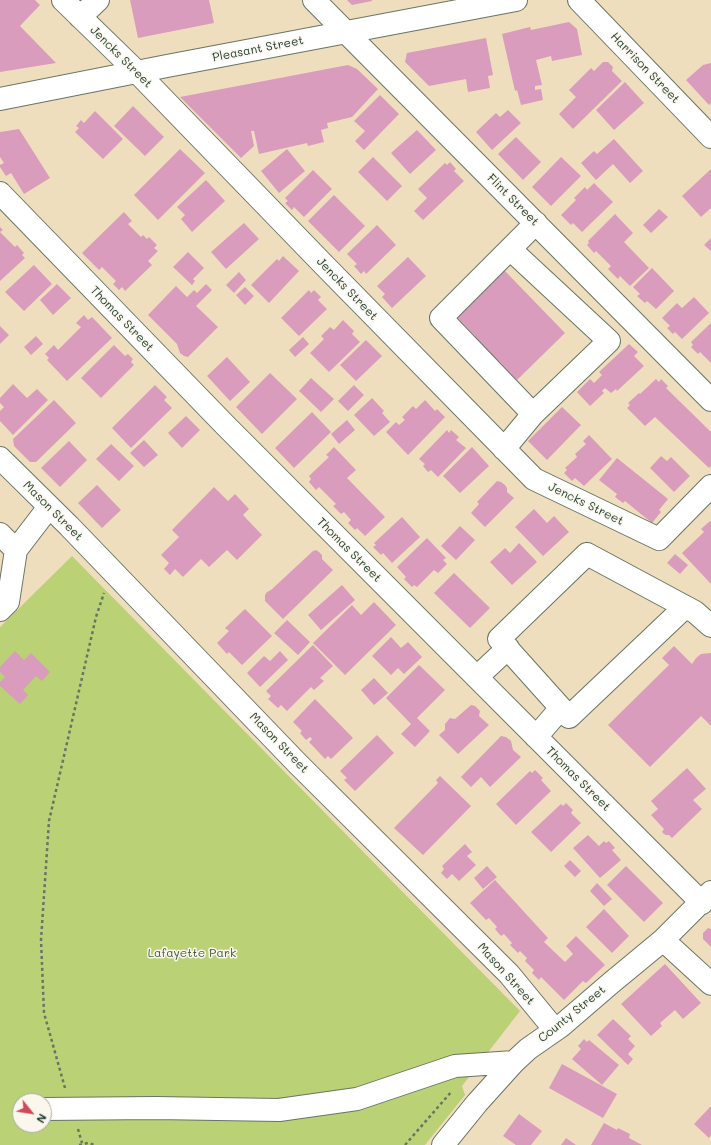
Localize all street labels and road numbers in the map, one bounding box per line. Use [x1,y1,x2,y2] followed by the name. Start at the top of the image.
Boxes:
[87,23,155,91] street label: Jencks Street
[607,29,683,107] street label: Harrison Street
[211,33,305,65] street label: Pleasant Street
[484,171,542,229] street label: Flint Street
[313,255,381,323] street label: Jencks Street
[87,283,157,355] street label: Thomas Street
[20,478,86,544] street label: Mason Street
[546,480,626,528] street label: Jencks Street
[314,515,384,585] street label: Thomas Street
[246,710,312,776] street label: Mason Street
[543,744,613,814] street label: Thomas Street
[474,940,538,1008] street label: Mason Street
[535,982,609,1046] street label: County Street

